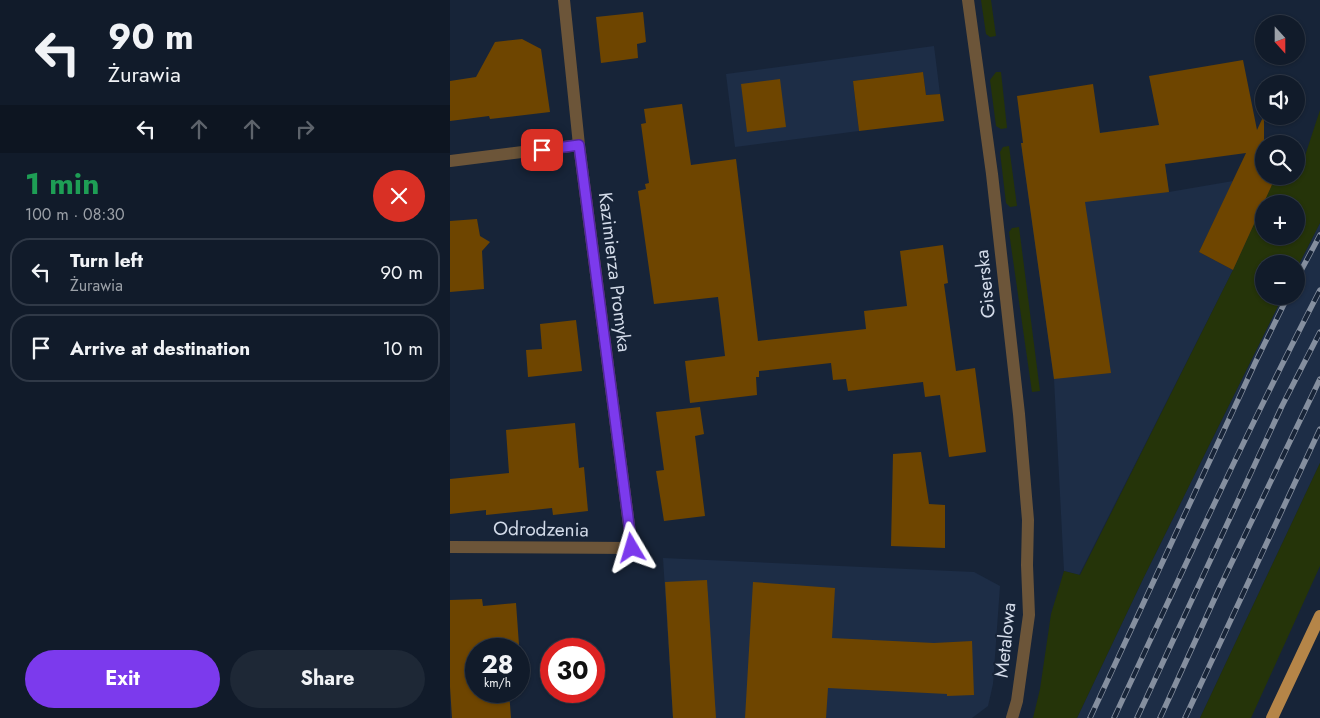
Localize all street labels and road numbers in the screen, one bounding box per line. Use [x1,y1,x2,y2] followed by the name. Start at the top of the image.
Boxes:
[592,190,638,354] street label: Kazimierza Promyka
[968,248,1002,320] street label: Giserska
[493,515,589,543] street label: Odrodzenia
[988,601,1022,679] street label: Metalowa

